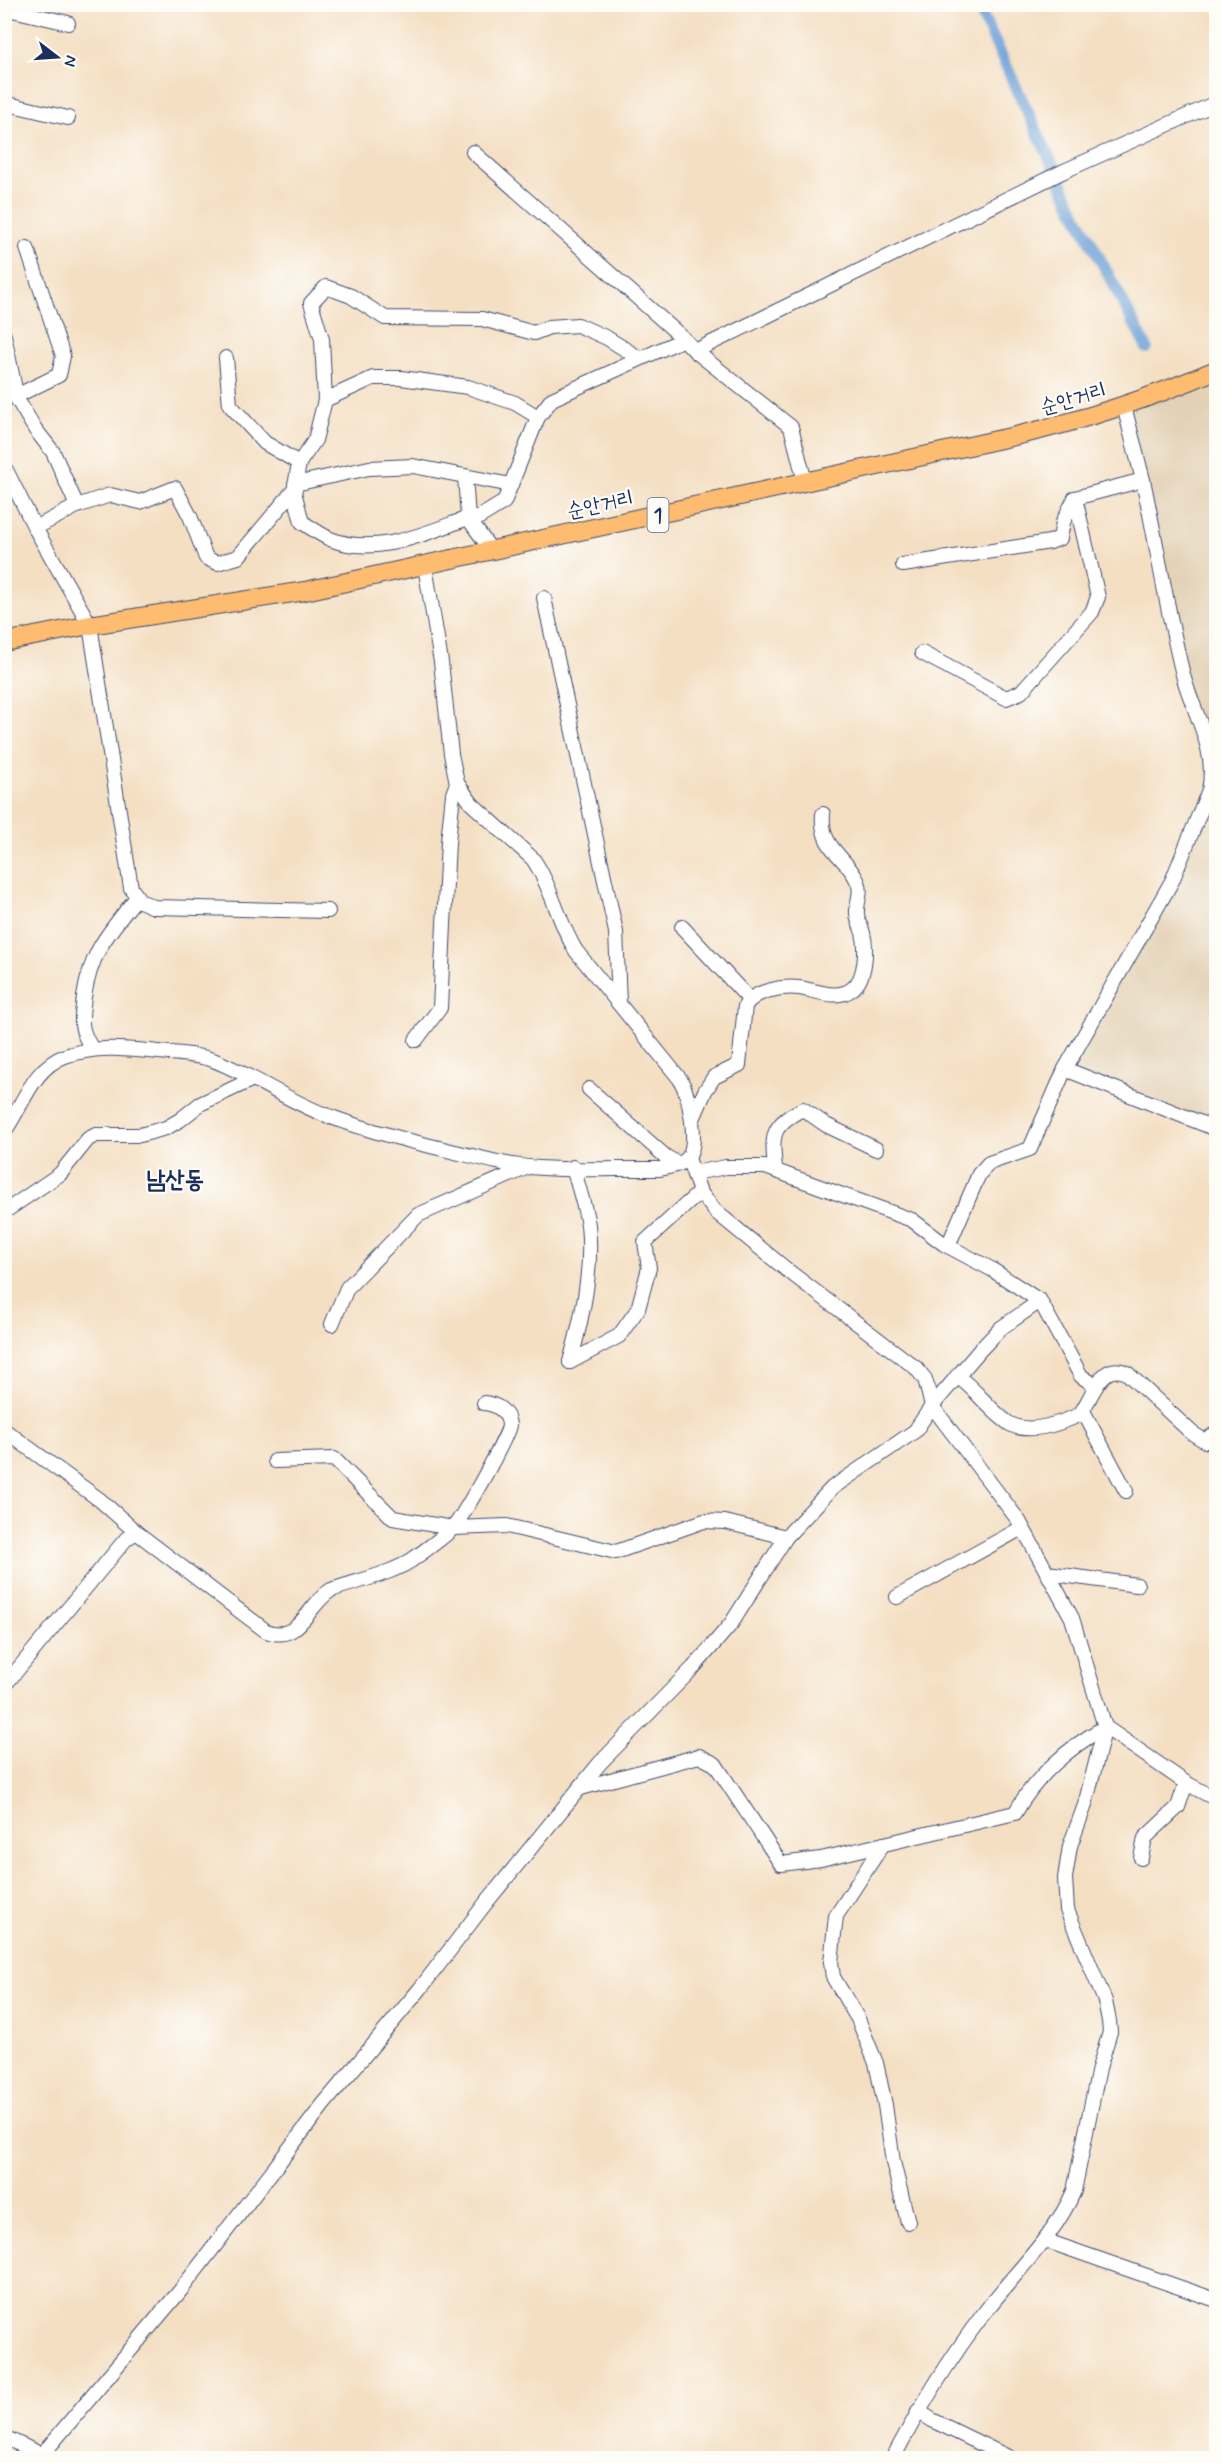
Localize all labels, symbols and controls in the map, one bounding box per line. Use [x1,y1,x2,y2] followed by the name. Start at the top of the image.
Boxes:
[27,27,87,87] north arrow
[58,53,82,69] text: N
[1037,376,1110,422] street label: 순안거리
[564,484,636,526] street label: 순안거리
[648,498,668,532] road number: 1
[146,1165,204,1196] district label: 남산동

